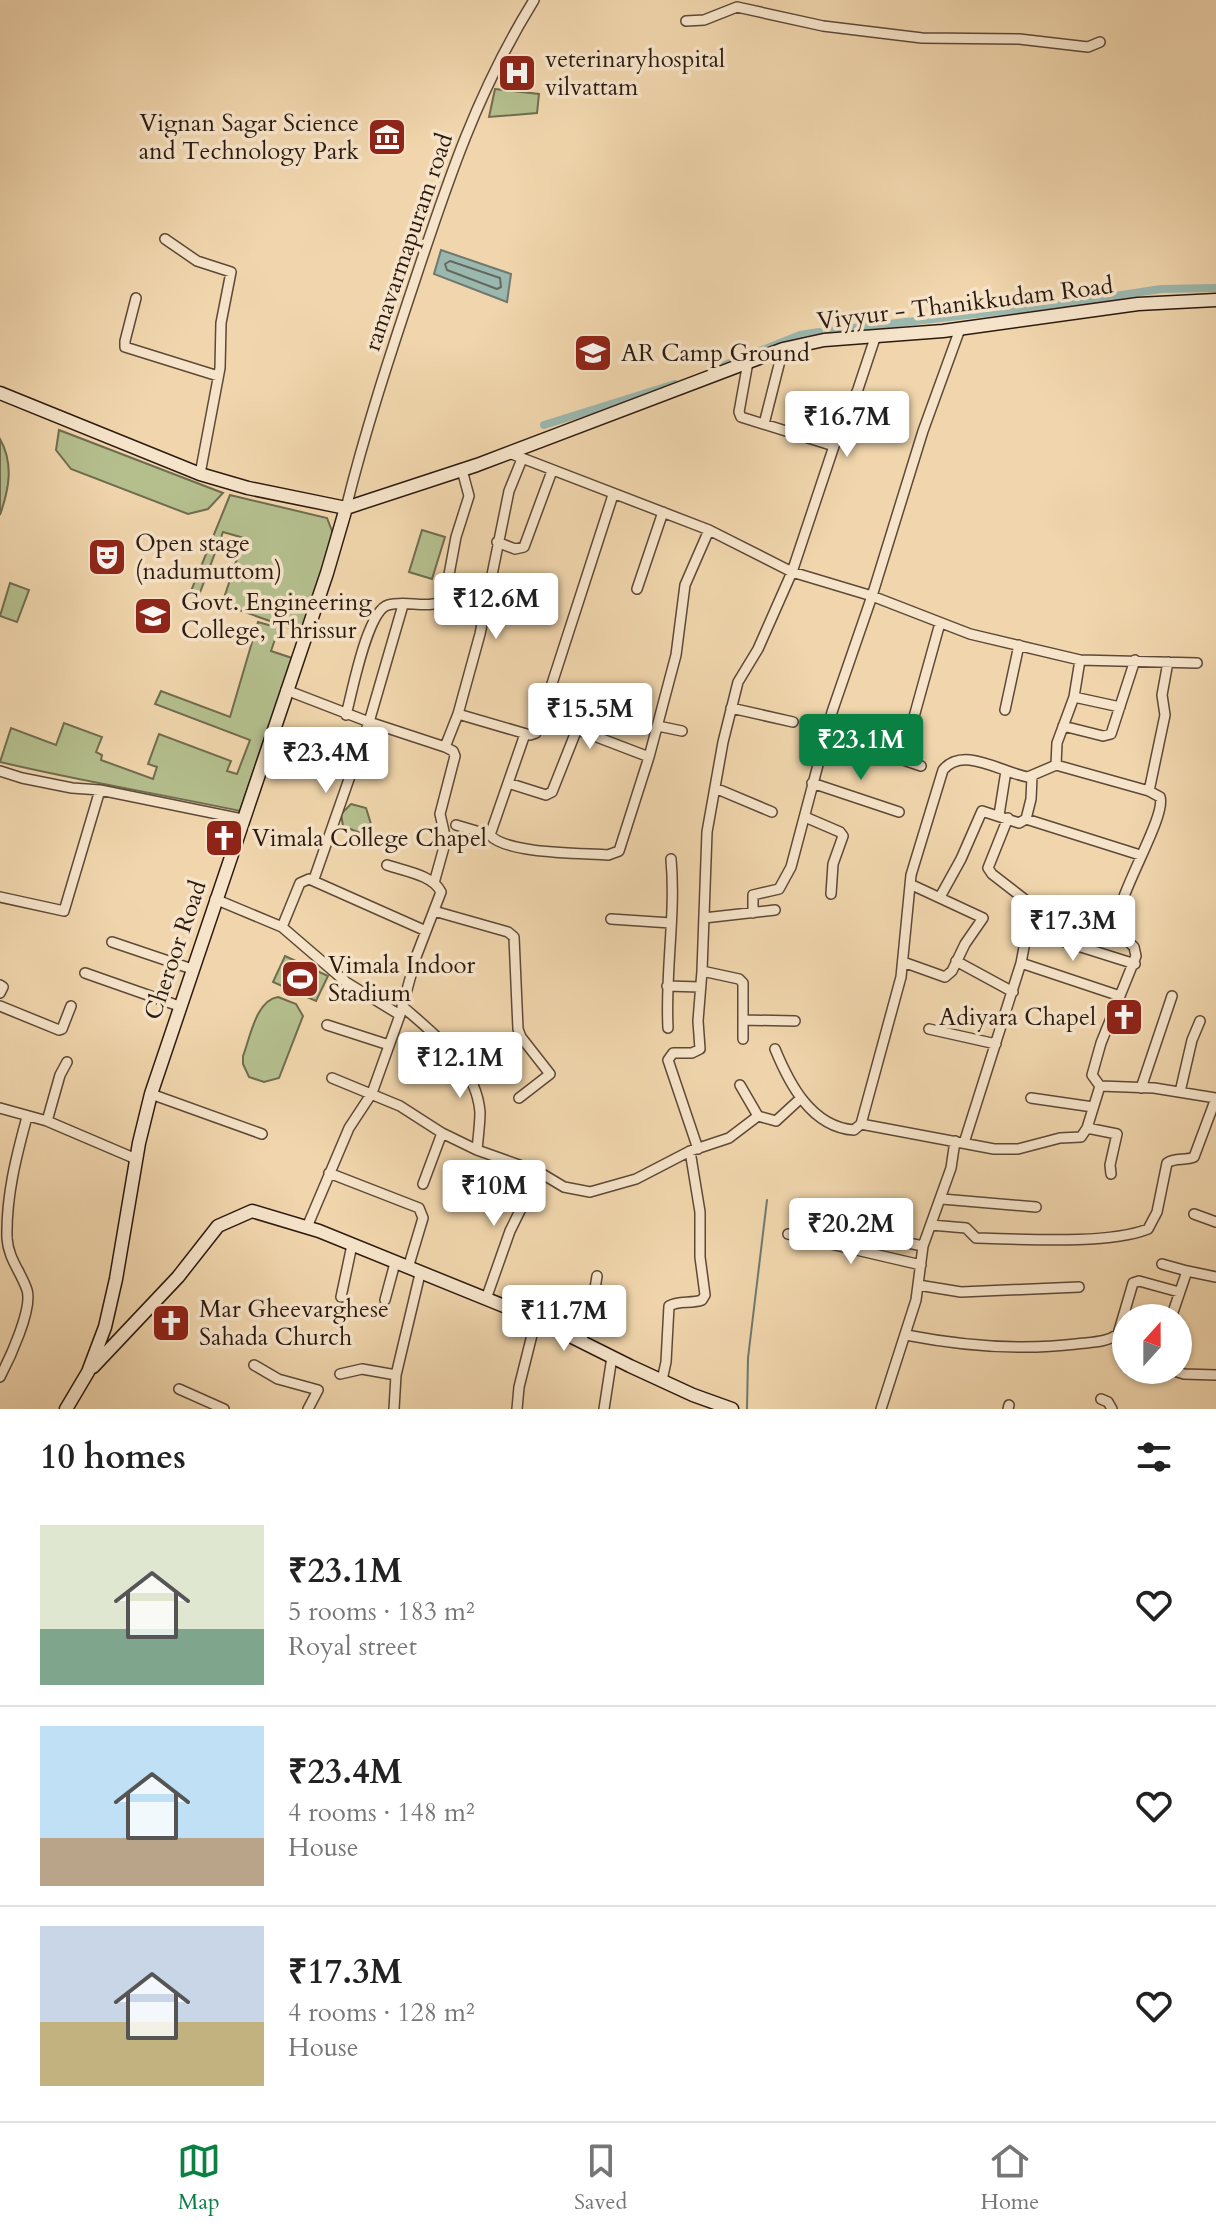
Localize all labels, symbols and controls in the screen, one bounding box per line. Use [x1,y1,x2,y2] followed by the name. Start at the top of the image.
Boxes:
[545,43,725,104] place label: veterinaryhospital vilvattam
[496,52,538,94] hospital icon: veterinaryhospital vilvattam
[139,107,359,168] place label: Vignan Sagar Science and Technology Park
[366,116,408,158] museum icon: Vignan Sagar Science and Technology Park
[356,129,461,356] street label: ramavarmapuram road
[815,269,1115,338] street label: Viyyur - Thanikkudam Road
[572,332,614,374] school or university icon: AR Camp Ground
[621,337,810,370] place label: AR Camp Ground
[782,391,912,459] pin: ₹16.7M
[803,399,891,434] text: ₹16.7M
[135,527,282,588] place label: Open stage (nadumuttom)
[86,536,128,578] theatre icon: Open stage (nadumuttom)
[431,573,561,641] pin: ₹12.6M
[452,581,540,616] text: ₹12.6M
[181,586,372,647] place label: Govt. Engineering College, Thrissur
[132,595,174,637] school or university icon: Govt. Engineering College, Thrissur
[525,683,655,751] pin: ₹15.5M
[546,691,634,726] text: ₹15.5M
[796,714,926,782] pin: ₹23.1M
[817,722,905,757] text: ₹23.1M
[261,727,391,795] pin: ₹23.4M
[282,735,370,770] text: ₹23.4M
[203,817,245,859] church icon: Vimala College Chapel
[252,822,487,855] place label: Vimala College Chapel
[136,876,215,1024] street label: Cheroor Road
[1008,895,1138,963] pin: ₹17.3M
[1029,903,1117,938] text: ₹17.3M
[328,949,476,1010] place label: Vimala Indoor Stadium
[279,958,321,1000] sports icon: Vimala Indoor Stadium
[1103,996,1145,1038] church icon: Adiyara Chapel
[939,1001,1096,1034] place label: Adiyara Chapel
[395,1032,525,1100] pin: ₹12.1M
[416,1040,504,1075] text: ₹12.1M
[447,1160,541,1228] pin: ₹10M
[461,1168,527,1203] text: ₹10M
[786,1198,916,1266] pin: ₹20.2M
[807,1206,895,1241] text: ₹20.2M
[499,1285,629,1353] pin: ₹11.7M
[199,1293,389,1354] place label: Mar Gheevarghese Sahada Church
[520,1293,608,1328] text: ₹11.7M
[150,1302,192,1344] church icon: Mar Gheevarghese Sahada Church
[1112,1304,1192,1384] north arrow
[1112,1304,1192,1384] map controls
[40,1434,186,1480] text: 10 homes
[1132,1435,1176,1479] icon: filters
[288,1548,403,1594] text: ₹23.1M
[104,1557,200,1653] icon: home
[1132,1583,1176,1627] icon: heart
[288,1594,475,1629] text: 5 rooms · 183 m²
[288,1629,417,1664] text: Royal street
[288,1749,403,1795] text: ₹23.4M
[104,1758,200,1854] icon: home
[1132,1784,1176,1828] icon: heart
[288,1795,475,1830] text: 4 rooms · 148 m²
[288,1830,359,1865] text: House
[288,1949,403,1995] text: ₹17.3M
[104,1958,200,2054] icon: home
[1132,1984,1176,2028] icon: heart
[288,1995,475,2030] text: 4 rooms · 128 m²
[288,2030,359,2065] text: House
[177,2139,221,2217] tab: Map
[574,2139,627,2217] tab: Saved
[980,2139,1039,2217] tab: Home

